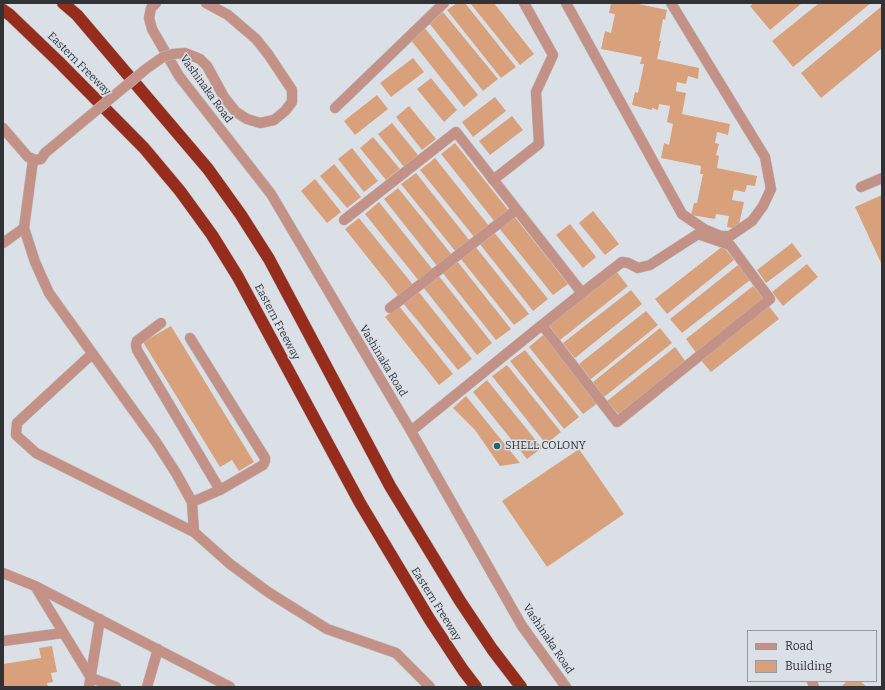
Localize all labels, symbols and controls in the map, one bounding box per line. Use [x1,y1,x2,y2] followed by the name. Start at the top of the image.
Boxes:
[45,30,113,98] street label: Eastern Freeway
[177,52,235,126] street label: Vashinaka Road
[251,282,303,362] street label: Eastern Freeway
[356,323,410,399] street label: Vashinaka Road
[505,439,586,453] place label: SHELL COLONY
[492,441,502,451] marker: SHELL COLONY
[408,565,464,643] street label: Eastern Freeway
[520,602,576,676] street label: Vashinaka Road
[747,630,877,682] legend
[785,639,813,653] text: Road
[785,659,832,673] text: Building

